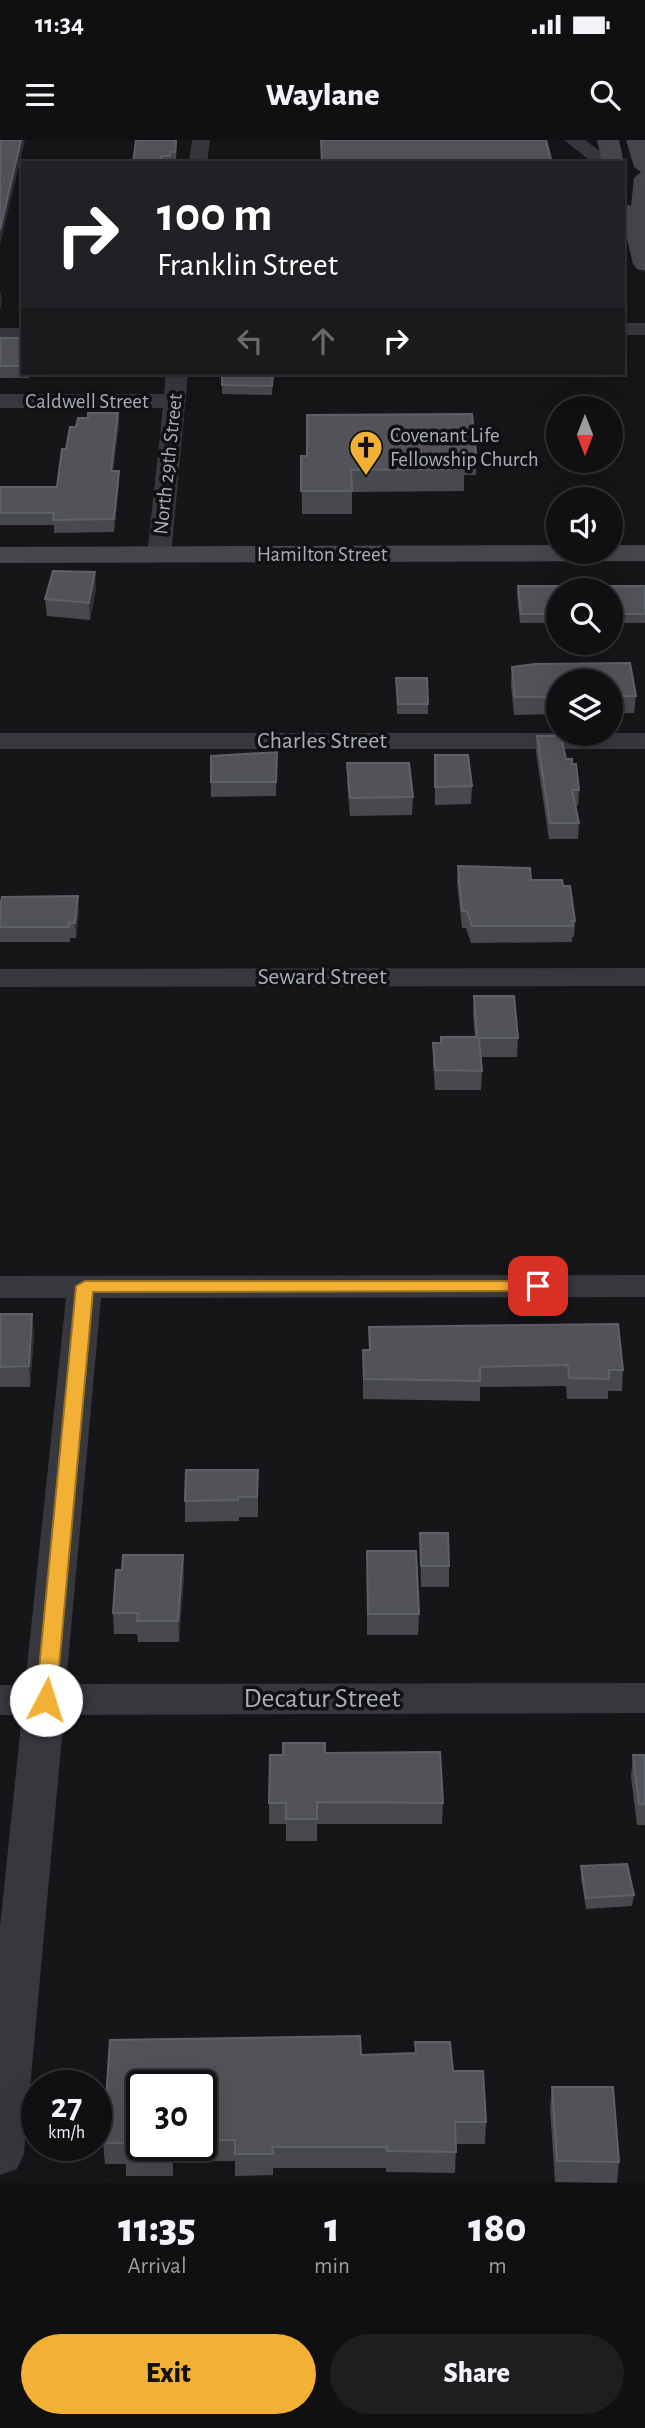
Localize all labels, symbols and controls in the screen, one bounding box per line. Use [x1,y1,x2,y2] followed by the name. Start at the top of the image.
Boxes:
[35,11,84,37] text: 11:34
[21,76,59,114] icon: menu
[586,76,624,114] icon: search
[266,79,379,111] text: Waylane
[42,189,133,280] icon: right
[157,191,273,240] text: 100 m
[157,249,338,281] text: Franklin Street
[231,322,269,360] icon: left
[304,322,342,360] icon: ahead
[377,322,415,360] icon: right
[25,391,149,412] street label: Caldwell Street
[150,392,186,536] street label: North 29th Street
[546,396,623,472] north arrow
[546,396,623,746] map controls
[390,425,539,470] place label: Covenant Life Fellowship Church
[347,428,385,477] church icon: Covenant Life Fellowship Church
[546,487,623,564] button: sound
[257,544,388,565] street label: Hamilton Street
[546,578,623,655] button: search
[546,669,623,746] button: layers
[257,729,387,753] street label: Charles Street
[257,965,387,989] street label: Seward Street
[508,1256,568,1316] pin
[519,1267,557,1305] icon: arrive
[9,1663,83,1737] position arrow
[244,1685,401,1713] street label: Decatur Street
[126,2070,217,2161] speed limit sign: 30
[51,2089,82,2124] text: 27
[48,2124,85,2142] text: km/h
[118,2207,196,2249] text: 11:35
[324,2207,340,2249] text: 1
[468,2207,527,2249] text: 180
[127,2255,187,2278] text: Arrival
[314,2255,350,2278] text: min
[488,2255,507,2278] text: m
[21,2334,316,2414] button: Exit
[330,2334,624,2414] button: Share

